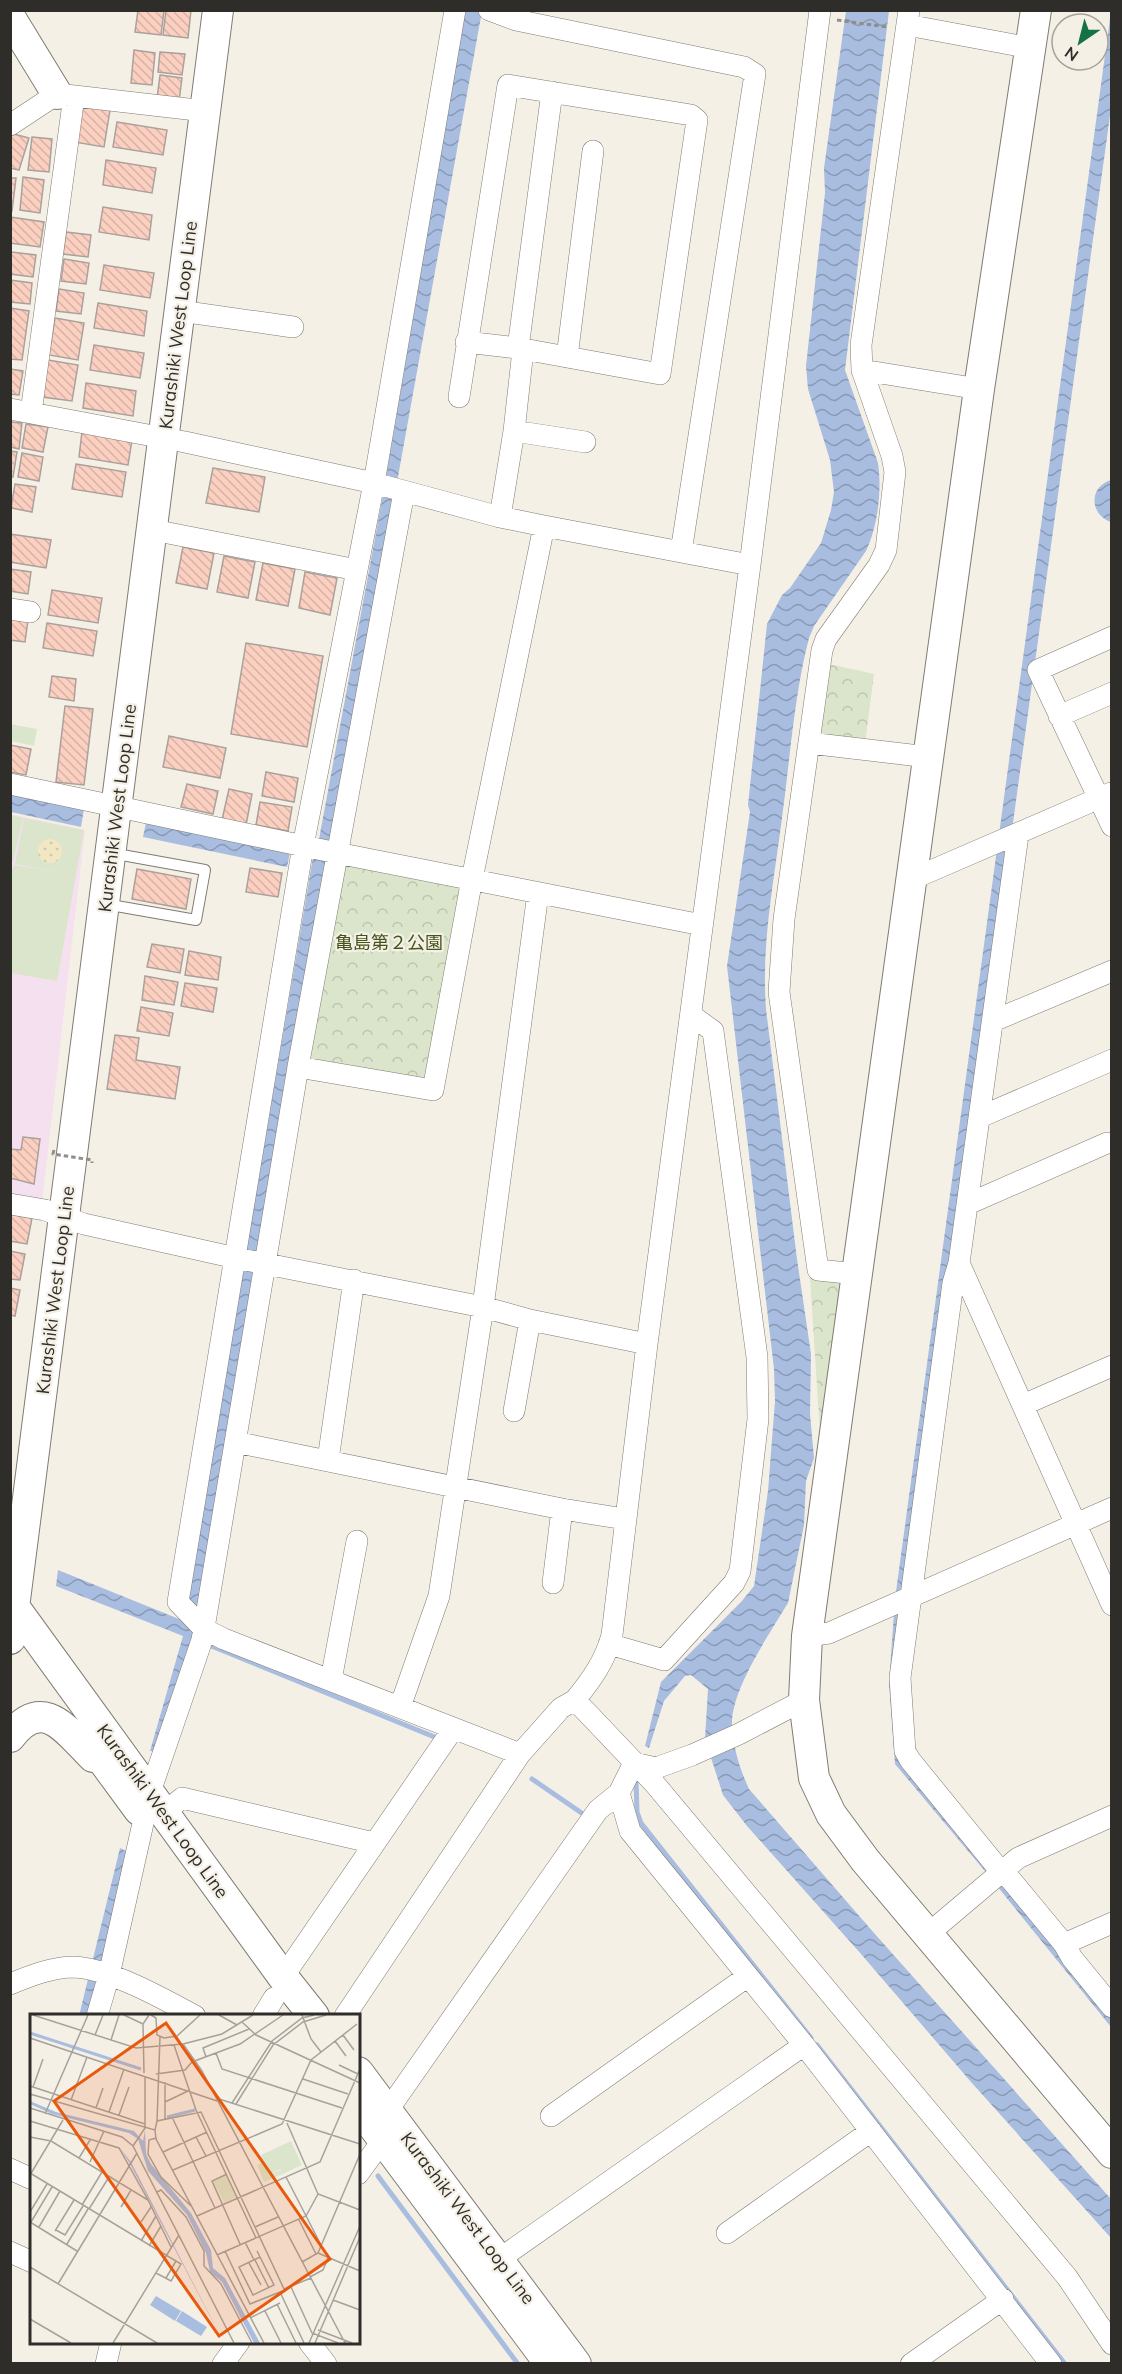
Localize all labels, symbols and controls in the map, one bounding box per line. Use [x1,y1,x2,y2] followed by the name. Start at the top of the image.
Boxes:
[1050,12,1110,72] north arrow
[1061,43,1082,66] text: N
[154,220,202,430] street label: Kurashiki West Loop Line
[93,703,141,913] street label: Kurashiki West Loop Line
[335,931,443,954] park label: 亀島第２公園
[31,1185,79,1395] street label: Kurashiki West Loop Line
[92,1719,234,1903] street label: Kurashiki West Loop Line
[30,2014,360,2344] inset map
[396,2127,540,2309] street label: Kurashiki West Loop Line

